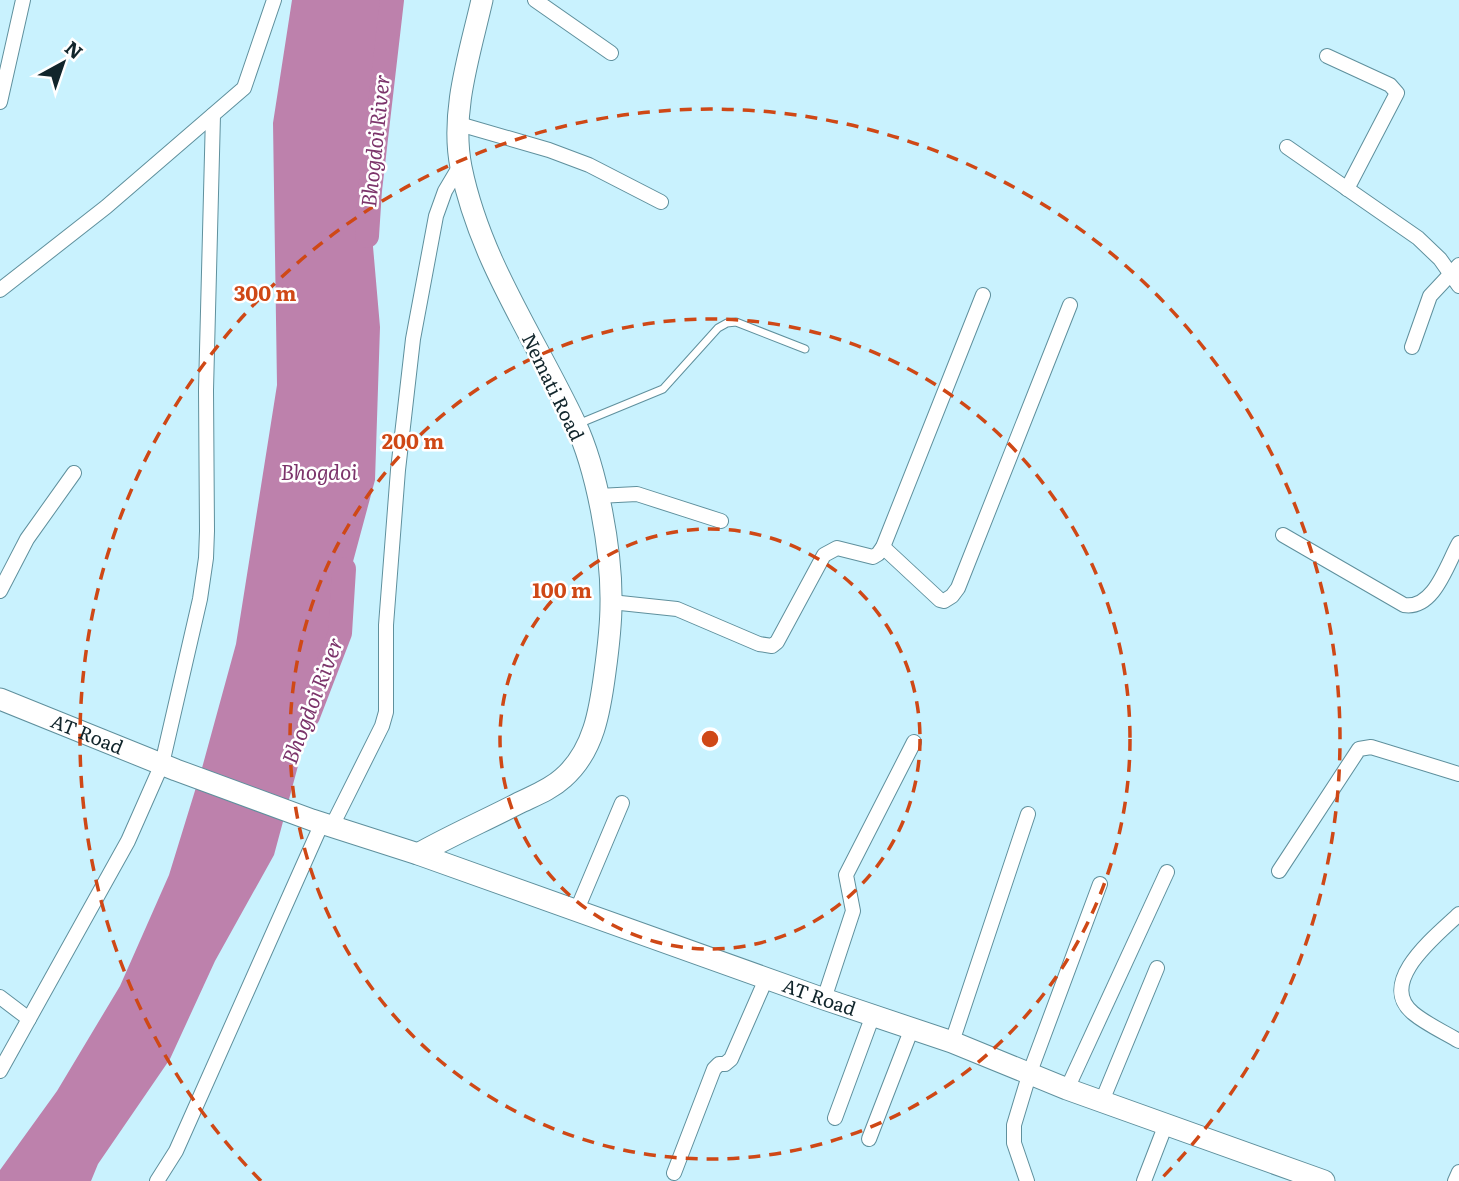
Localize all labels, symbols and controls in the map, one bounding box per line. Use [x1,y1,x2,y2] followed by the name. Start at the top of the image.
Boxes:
[28,28,98,98] north arrow
[59,33,90,65] text: N
[351,73,396,209] water label: Bhogdoi River
[234,276,296,307] text: 300 m
[516,328,592,445] street label: Nemati Road
[382,424,444,455] text: 200 m
[281,455,358,486] water label: Bhogdoi
[532,573,592,604] text: 100 m
[272,632,349,768] water label: Bhogdoi River
[47,706,128,761] street label: AT Road
[698,727,722,751] centre of rings
[779,970,860,1022] street label: AT Road

